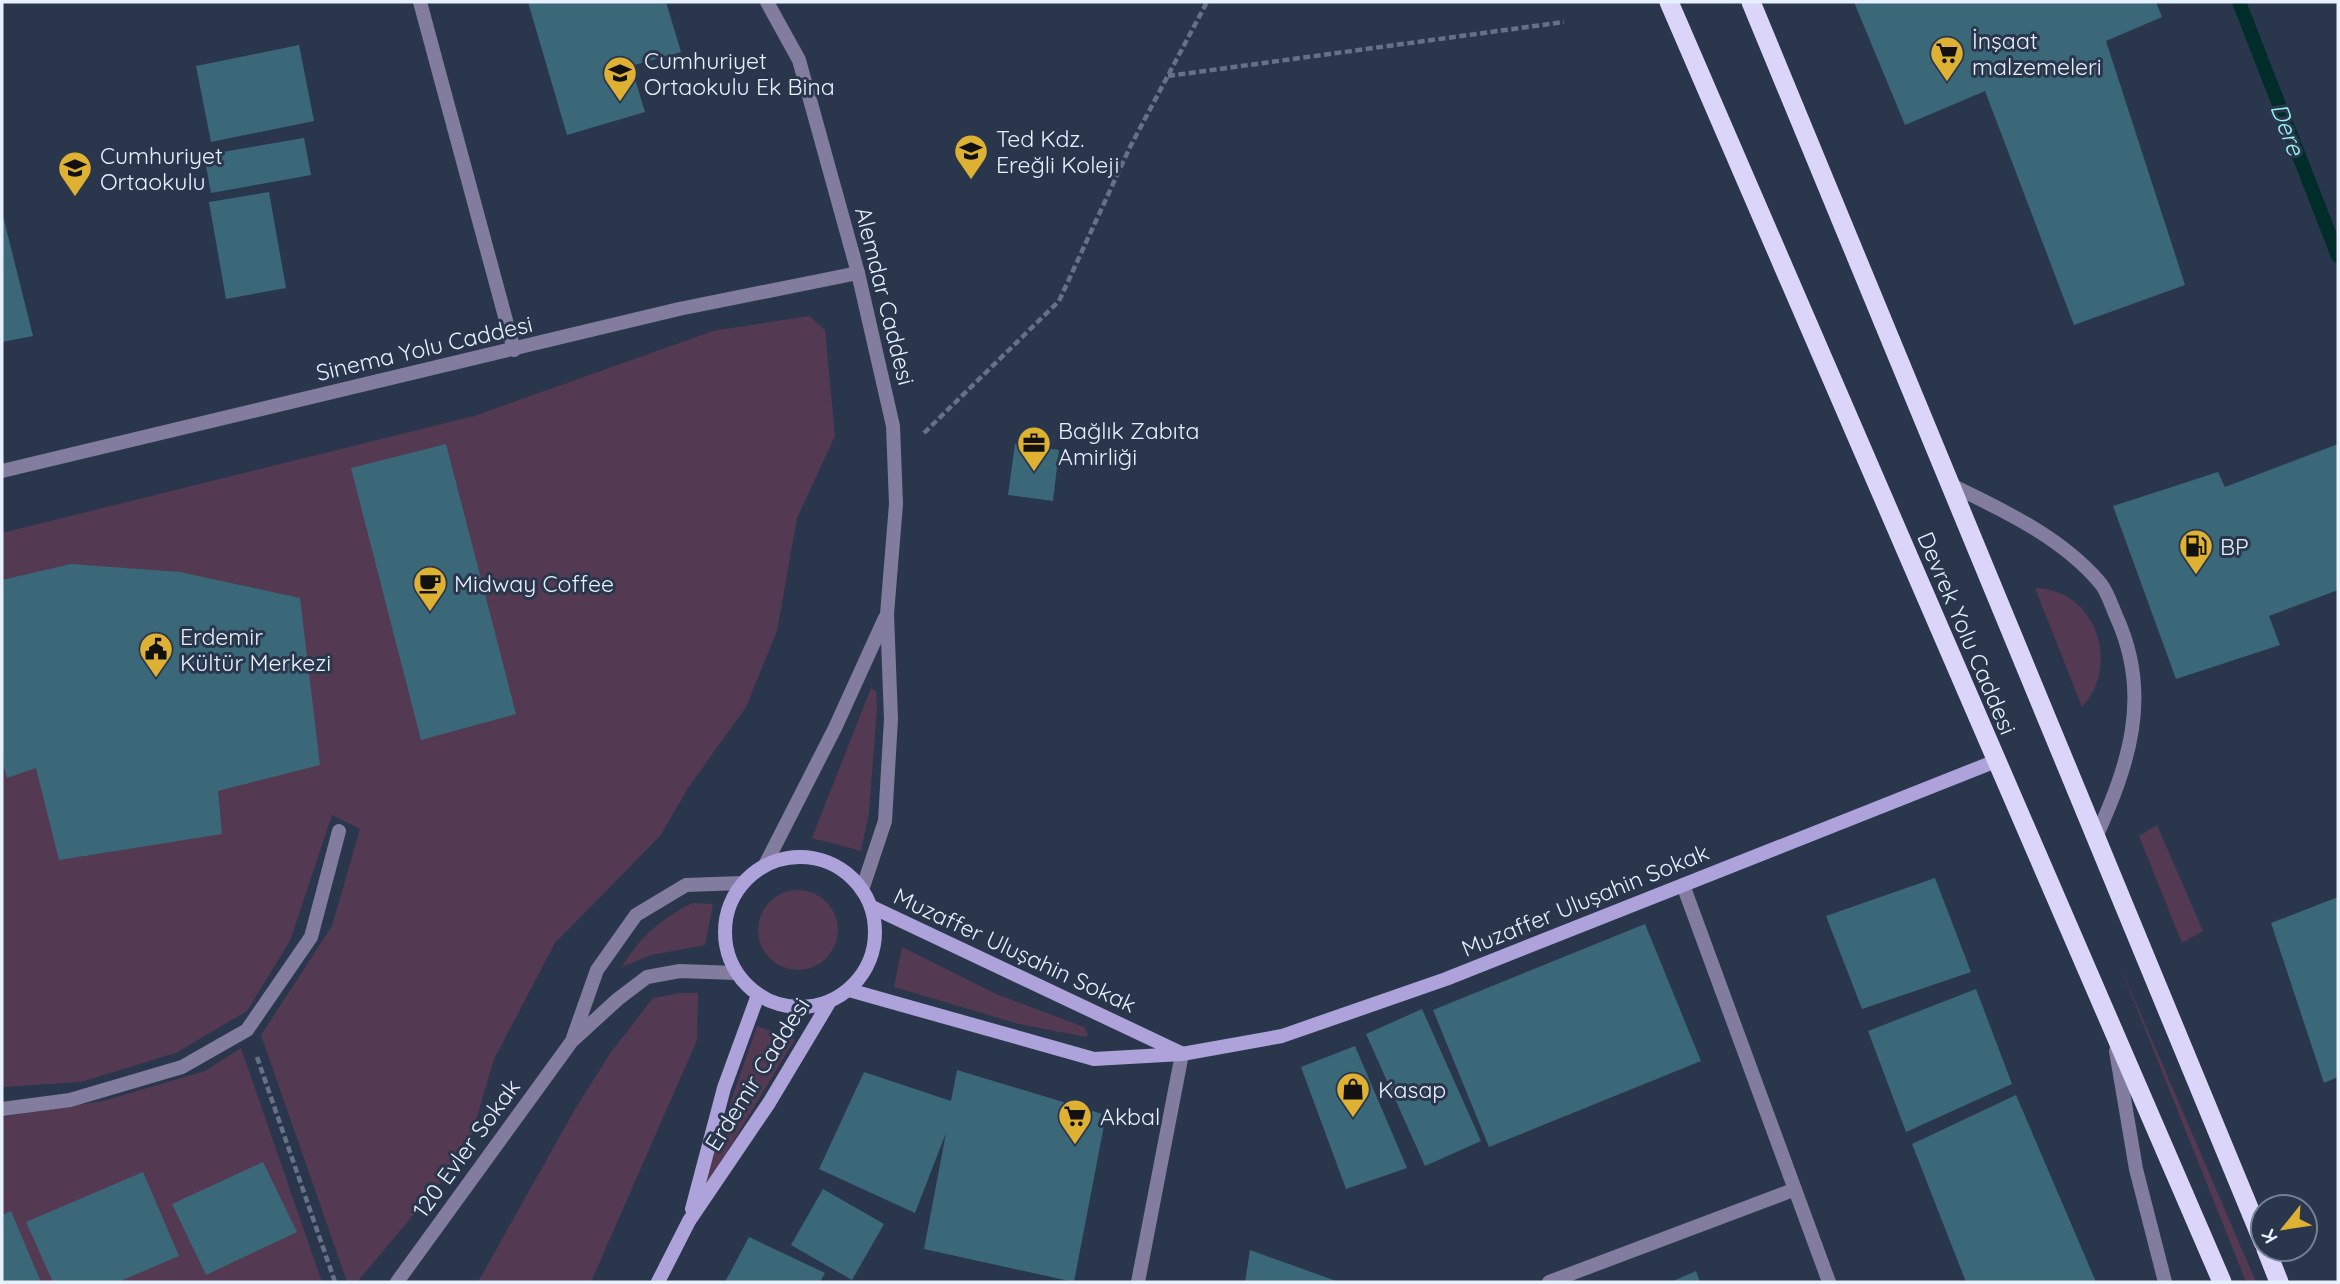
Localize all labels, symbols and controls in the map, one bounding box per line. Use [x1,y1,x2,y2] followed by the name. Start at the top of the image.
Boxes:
[1972,26,2102,81] place label: İnşaat malzemeleri
[1928,34,1966,83] supermarket icon: İnşaat malzemeleri
[644,46,835,101] place label: Cumhuriyet Ortaokulu Ek Bina
[601,54,639,103] school or university icon: Cumhuriyet Ortaokulu Ek Bina
[2264,99,2312,161] water label: Dere
[996,124,1119,179] place label: Ted Kdz. Ereğli Koleji
[952,132,990,181] school or university icon: Ted Kdz. Ereğli Koleji
[100,141,223,196] place label: Cumhuriyet Ortaokulu
[56,149,94,198] school or university icon: Cumhuriyet Ortaokulu
[849,204,921,388] street label: Alemdar Caddesi
[313,309,535,387] street label: Sinema Yolu Caddesi
[1058,416,1199,471] place label: Bağlık Zabıta Amirliği
[1015,424,1053,473] office icon: Bağlık Zabıta Amirliği
[1911,527,2023,739] street label: Devrek Yolu Caddesi
[2177,527,2215,576] fuel station icon: BP
[2220,532,2249,561] place label: BP
[411,564,449,613] cafe icon: Midway Coffee
[454,569,614,598] place label: Midway Coffee
[180,622,331,677] place label: Erdemir Kültür Merkezi
[137,630,175,679] public building icon: Erdemir Kültür Merkezi
[1457,837,1713,963] street label: Muzaffer Uluşahin Sokak
[889,881,1141,1019] street label: Muzaffer Uluşahin Sokak
[698,992,816,1156] street label: Erdemir Caddesi
[1334,1070,1372,1119] shop icon: Kasap
[406,1073,526,1223] street label: 120 Evler Sokak
[1378,1075,1446,1104] place label: Kasap
[1056,1097,1094,1146] supermarket icon: Akbal
[1100,1102,1160,1131] place label: Akbal
[2249,1193,2319,1263] north arrow
[2256,1225,2283,1248] text: K

